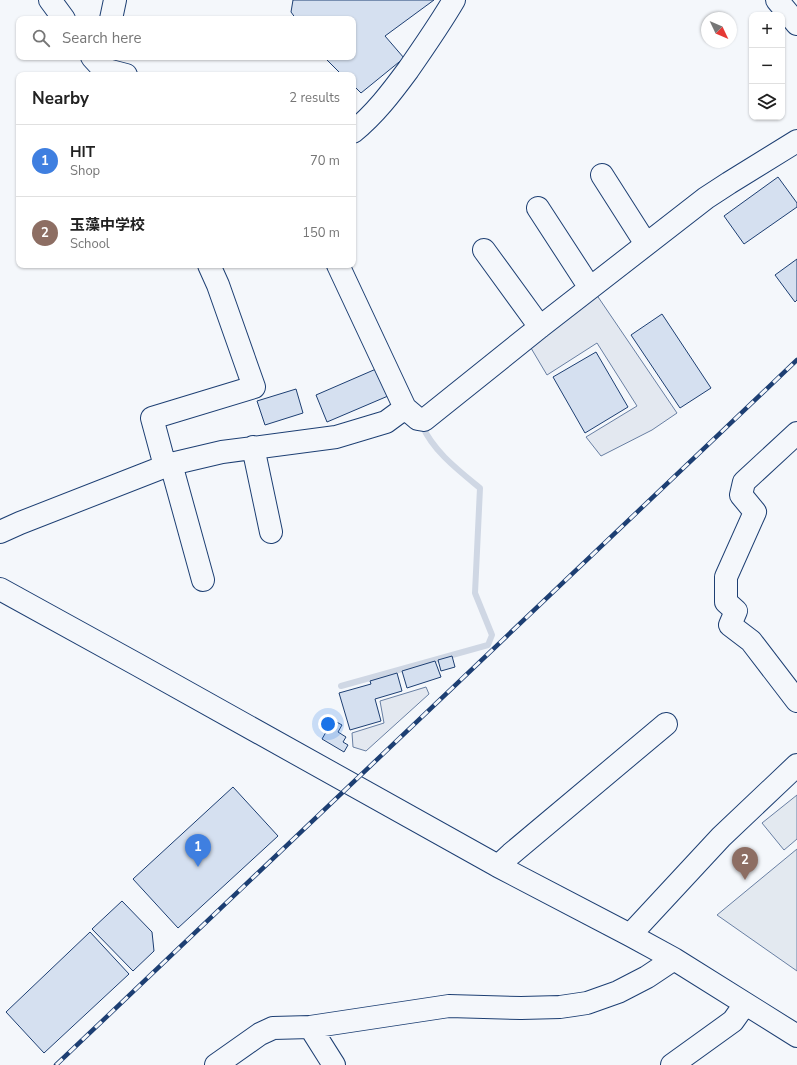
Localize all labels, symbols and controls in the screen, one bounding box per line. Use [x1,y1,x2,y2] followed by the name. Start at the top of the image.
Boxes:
[701,12,737,48] north arrow
[749,12,785,120] map controls
[749,12,785,48] button: +
[16,16,356,60] search box
[30,27,52,49] icon: search
[62,28,142,48] text: Search here
[749,48,785,84] button: −
[749,84,785,120] button: layers
[32,87,89,110] text: Nearby
[289,89,340,107] text: 2 results
[70,142,95,162] text: HIT
[41,152,49,170] text: 1
[310,152,340,170] text: 70 m
[70,162,100,180] text: Shop
[70,215,145,235] text: 玉藻中学校
[41,224,49,242] text: 2
[302,224,340,242] text: 150 m
[70,235,110,253] text: School
[318,714,338,734] your location
[185,834,211,867] pin: 1
[732,847,758,880] pin: 2

